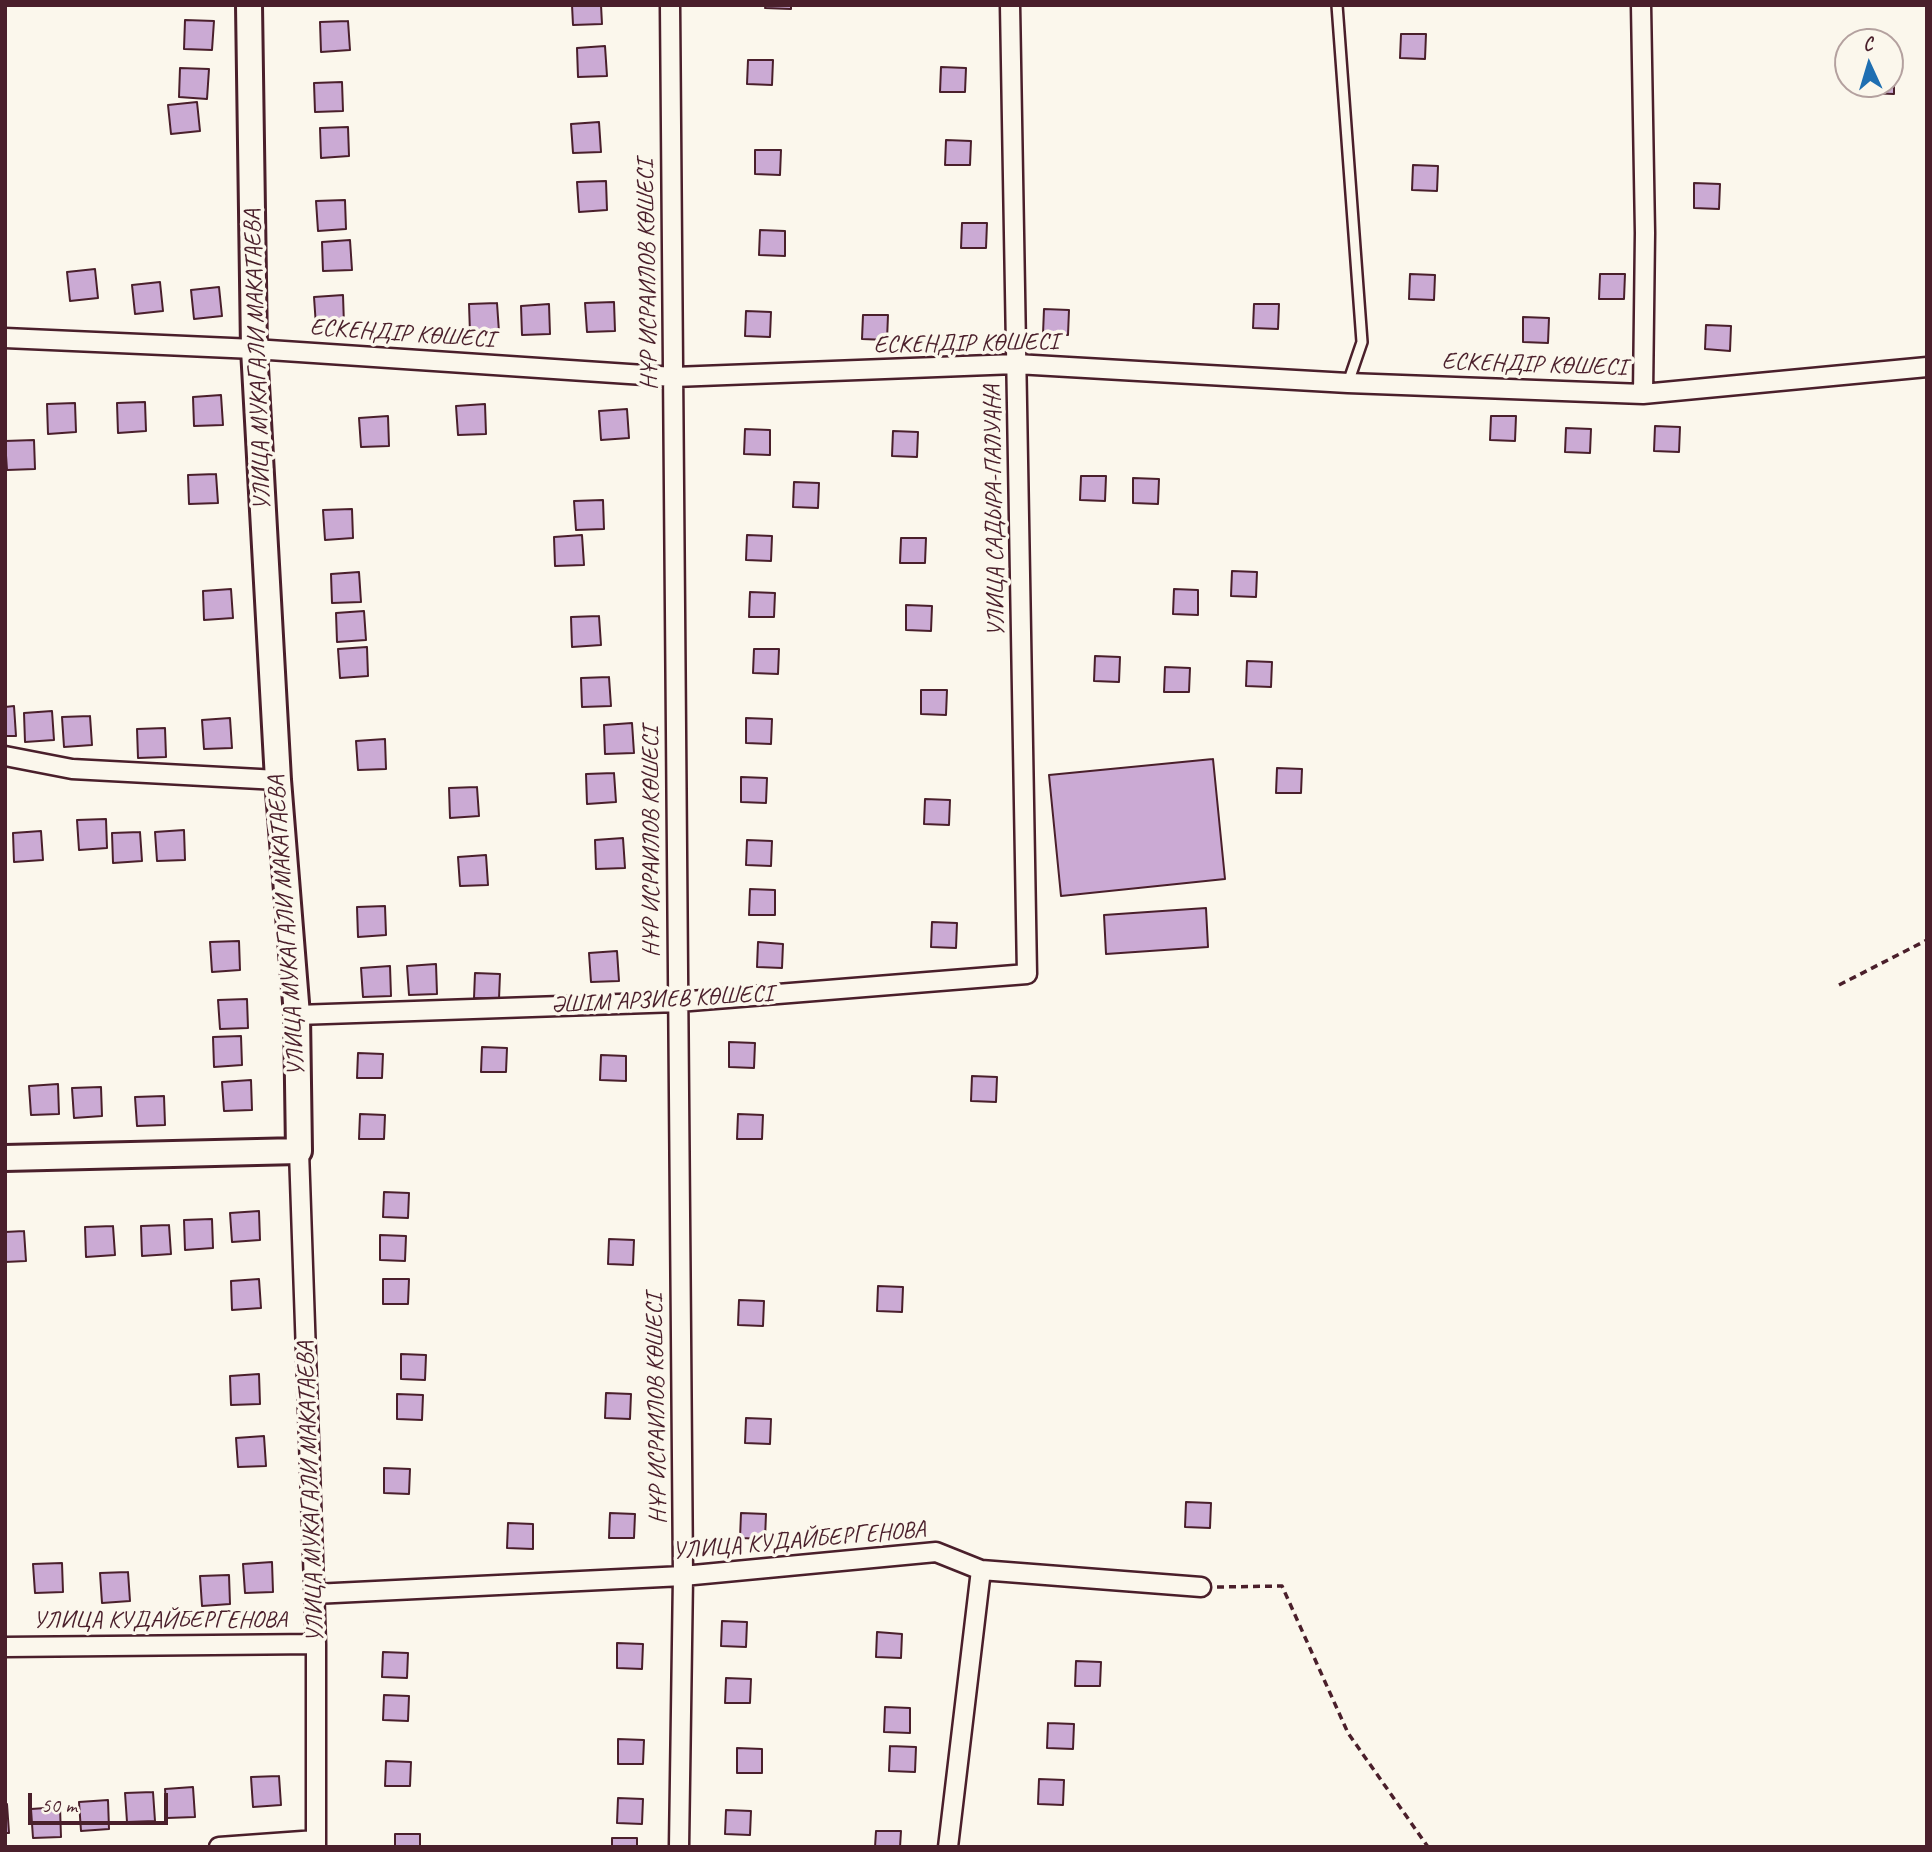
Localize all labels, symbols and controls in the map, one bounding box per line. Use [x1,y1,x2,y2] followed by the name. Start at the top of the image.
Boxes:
[1834,28,1904,98] north arrow
[1862,32,1873,56] text: С
[632,160,664,390] street label: НҰР ИСРАИЛОВ КӨШЕСІ
[238,209,278,511] street label: УЛИЦА МУКАГАЛИ МАКАТАЕВА
[309,313,495,355] street label: ЕСКЕНДІР КӨШЕСІ
[873,328,1059,360] street label: ЕСКЕНДІР КӨШЕСІ
[1441,347,1627,383] street label: ЕСКЕНДІР КӨШЕСІ
[978,385,1012,637] street label: УЛИЦА САДЫРА-ПАЛУАНА
[638,727,666,957] street label: НҰР ИСРАИЛОВ КӨШЕСІ
[262,775,312,1077] street label: УЛИЦА МУКАГАЛИ МАКАТАЕВА
[550,980,774,1020] street label: ӘШІМ АРЗИЕВ КӨШЕСІ
[641,1294,673,1524] street label: НҰР ИСРАИЛОВ КӨШЕСІ
[291,1341,331,1643] street label: УЛИЦА МУКАГАЛИ МАКАТАЕВА
[671,1516,927,1566] street label: УЛИЦА КУДАЙБЕРГЕНОВА
[33,1607,287,1635] street label: УЛИЦА КУДАЙБЕРГЕНОВА
[32,1778,172,1822] scale bar
[41,1792,77,1818] text: 50 m

